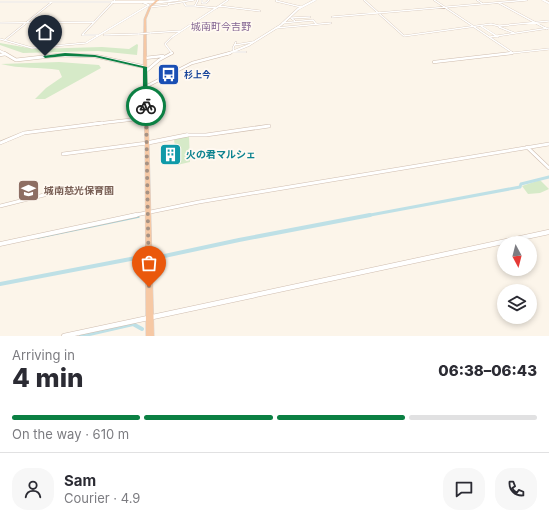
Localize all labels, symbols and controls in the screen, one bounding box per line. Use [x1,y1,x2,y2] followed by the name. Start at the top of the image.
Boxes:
[28,15,62,56] pin
[191,20,251,32] district label: 城南町今吉野
[34,21,56,43] icon: home
[155,61,181,87] bus stop icon: 杉上今
[184,69,211,80] place label: 杉上今
[126,86,166,126] courier
[135,95,157,117] icon: bike
[157,141,183,167] building icon: 火の君マルシェ
[186,148,256,160] place label: 火の君マルシェ
[15,177,41,203] school or university icon: 城南慈光保育園
[44,184,114,196] place label: 城南慈光保育園
[497,236,537,276] north arrow
[497,236,537,324] map controls
[132,246,166,287] pin
[138,252,160,274] icon: bag
[497,284,537,324] button: layers
[12,347,75,363] text: Arriving in
[438,361,537,380] text: 06:38–06:43
[12,362,84,393] text: 4 min
[12,426,129,442] text: On the way · 610 m
[12,468,54,510] button: person
[443,468,485,510] button: chat
[495,468,537,510] button: phone
[64,471,96,490] text: Sam
[64,490,140,506] text: Courier · 4.9

